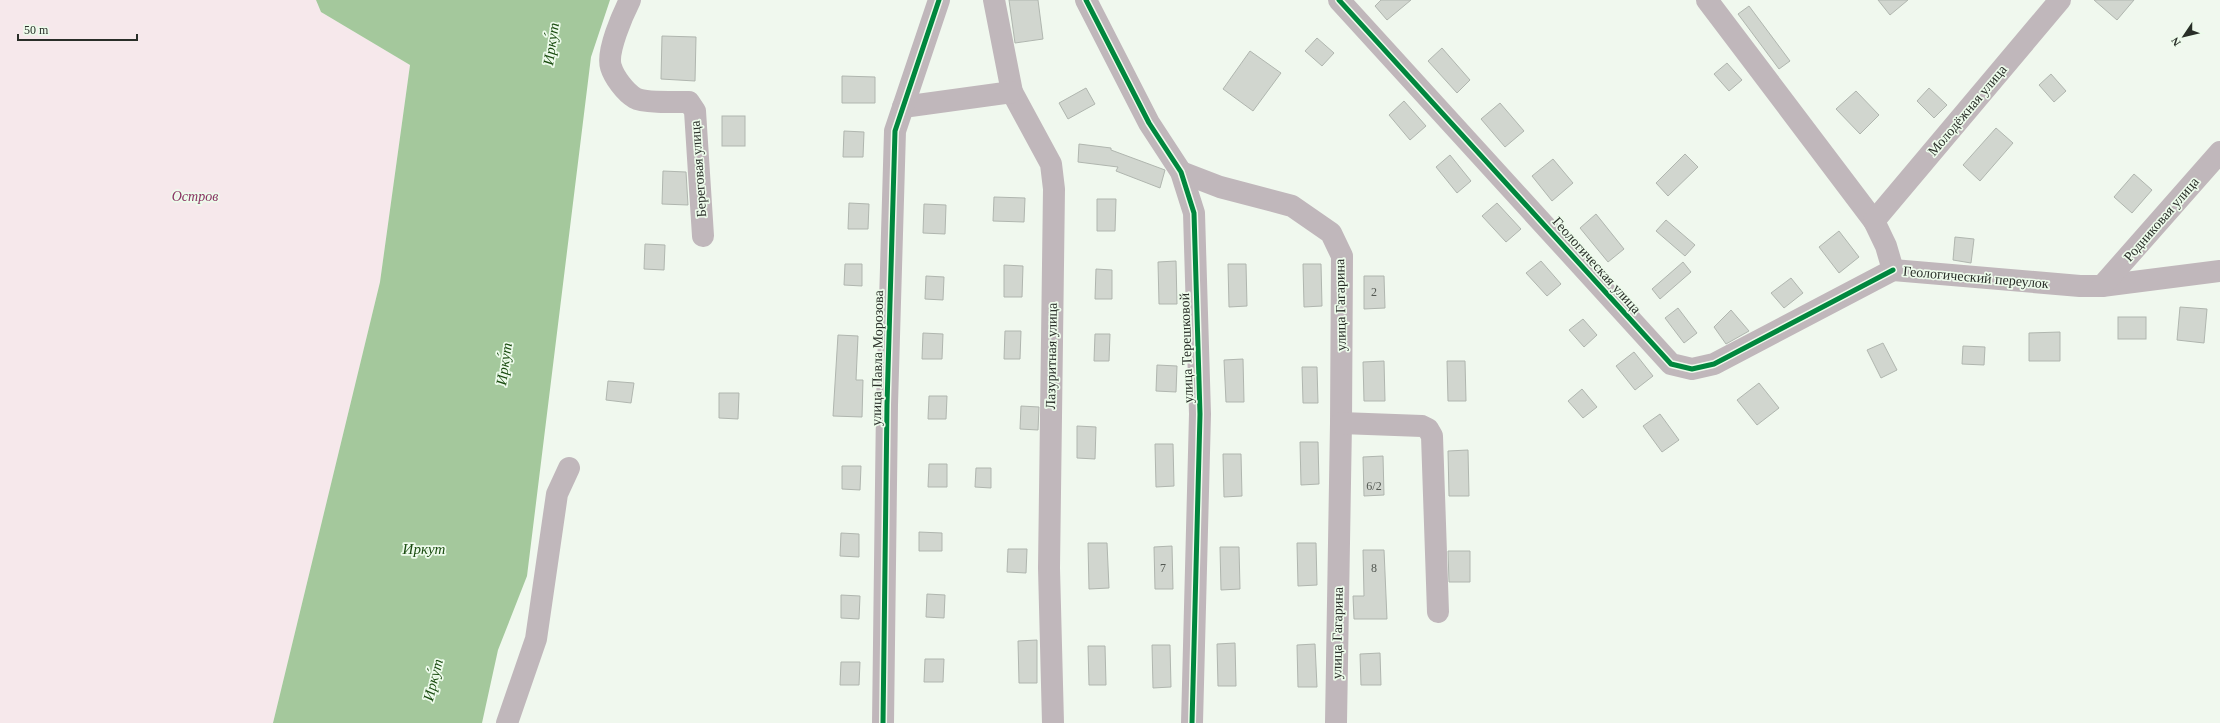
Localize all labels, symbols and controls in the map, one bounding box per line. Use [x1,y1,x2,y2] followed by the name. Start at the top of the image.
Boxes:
[18,16,137,42] scale bar
[2164,16,2204,56] north arrow
[540,22,562,67] water label: Ирку́т
[24,23,49,37] text: 50 m
[2169,35,2183,48] text: N
[1925,61,2010,159] street label: Молодёжная улица
[688,119,709,218] street label: Береговая улица
[2121,174,2202,264] street label: Родниковая улица
[172,189,218,204] park label: Остров
[1549,214,1644,317] street label: Геологическая улица
[1332,258,1349,351] street label: улица Гагарина
[1903,264,2050,291] street label: Геологический переулок
[1371,285,1377,299] house number: 2
[869,289,886,426] street label: улица Павла Морозова
[1177,292,1196,403] street label: улица Терешковой
[1043,302,1060,410] street label: Лазуритная улица
[493,342,515,387] water label: Ирку́т
[1366,479,1382,493] house number: 6/2
[402,541,446,557] water label: Иркут
[1160,561,1166,575] house number: 7
[1371,561,1377,575] house number: 8
[1329,586,1346,679] street label: улица Гагарина
[420,657,446,704] water label: Ирку́т

